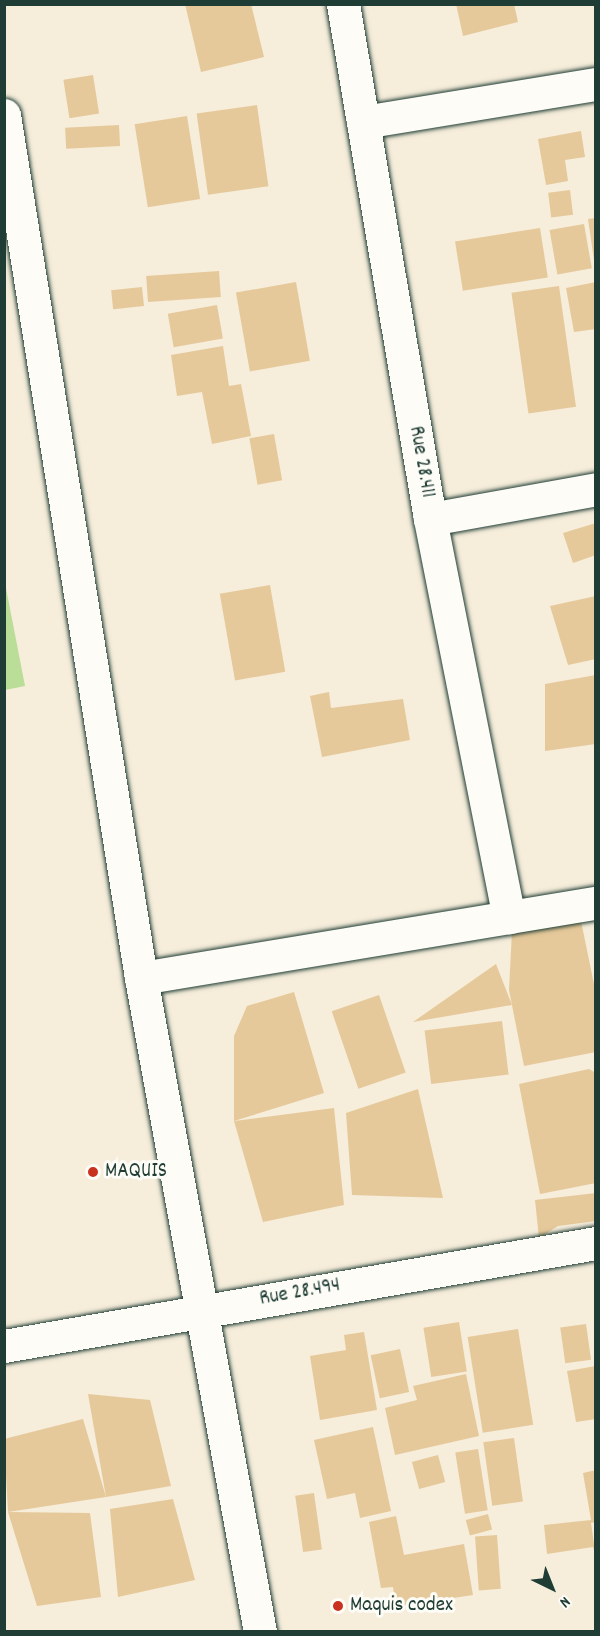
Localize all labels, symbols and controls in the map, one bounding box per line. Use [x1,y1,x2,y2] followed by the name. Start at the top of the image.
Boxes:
[402,424,440,500] street label: Rue 28.411
[105,1159,167,1185] place label: MAQUIS
[86,1165,100,1179] marker: MAQUIS
[258,1274,342,1312] street label: Rue 28.494
[522,1558,582,1618] north arrow
[554,1590,575,1613] text: N
[350,1593,453,1619] place label: Maquis codex
[331,1599,345,1613] marker: Maquis codex

